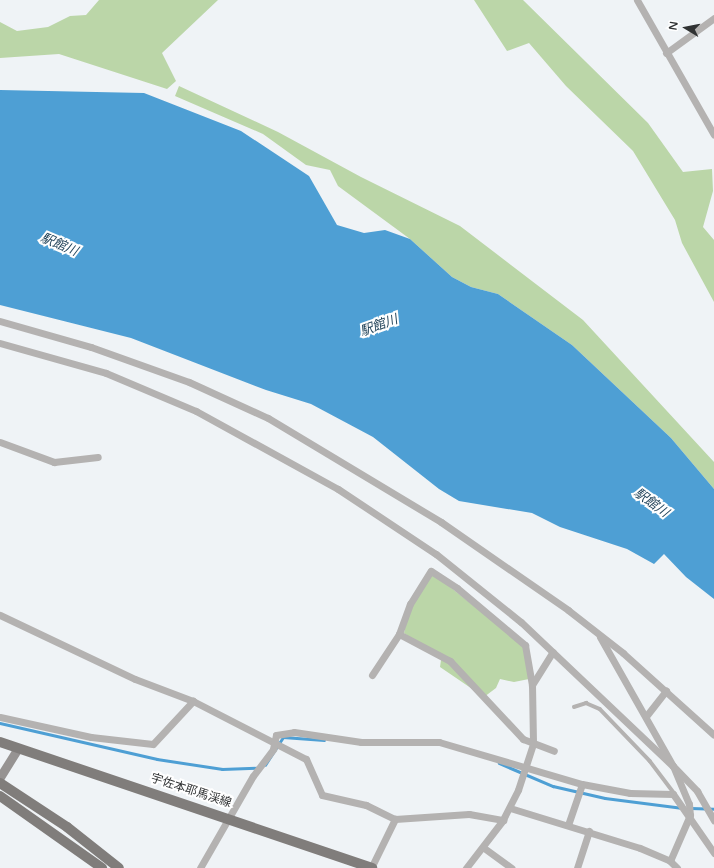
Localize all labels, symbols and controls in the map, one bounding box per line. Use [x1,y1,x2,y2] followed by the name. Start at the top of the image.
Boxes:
[666,8,706,48] north arrow
[667,20,681,31] text: N
[38,230,80,260] water label: 駅館川
[358,312,400,340] water label: 駅館川
[631,485,671,521] water label: 駅館川
[149,771,233,811] street label: 宇佐本耶馬渓線

